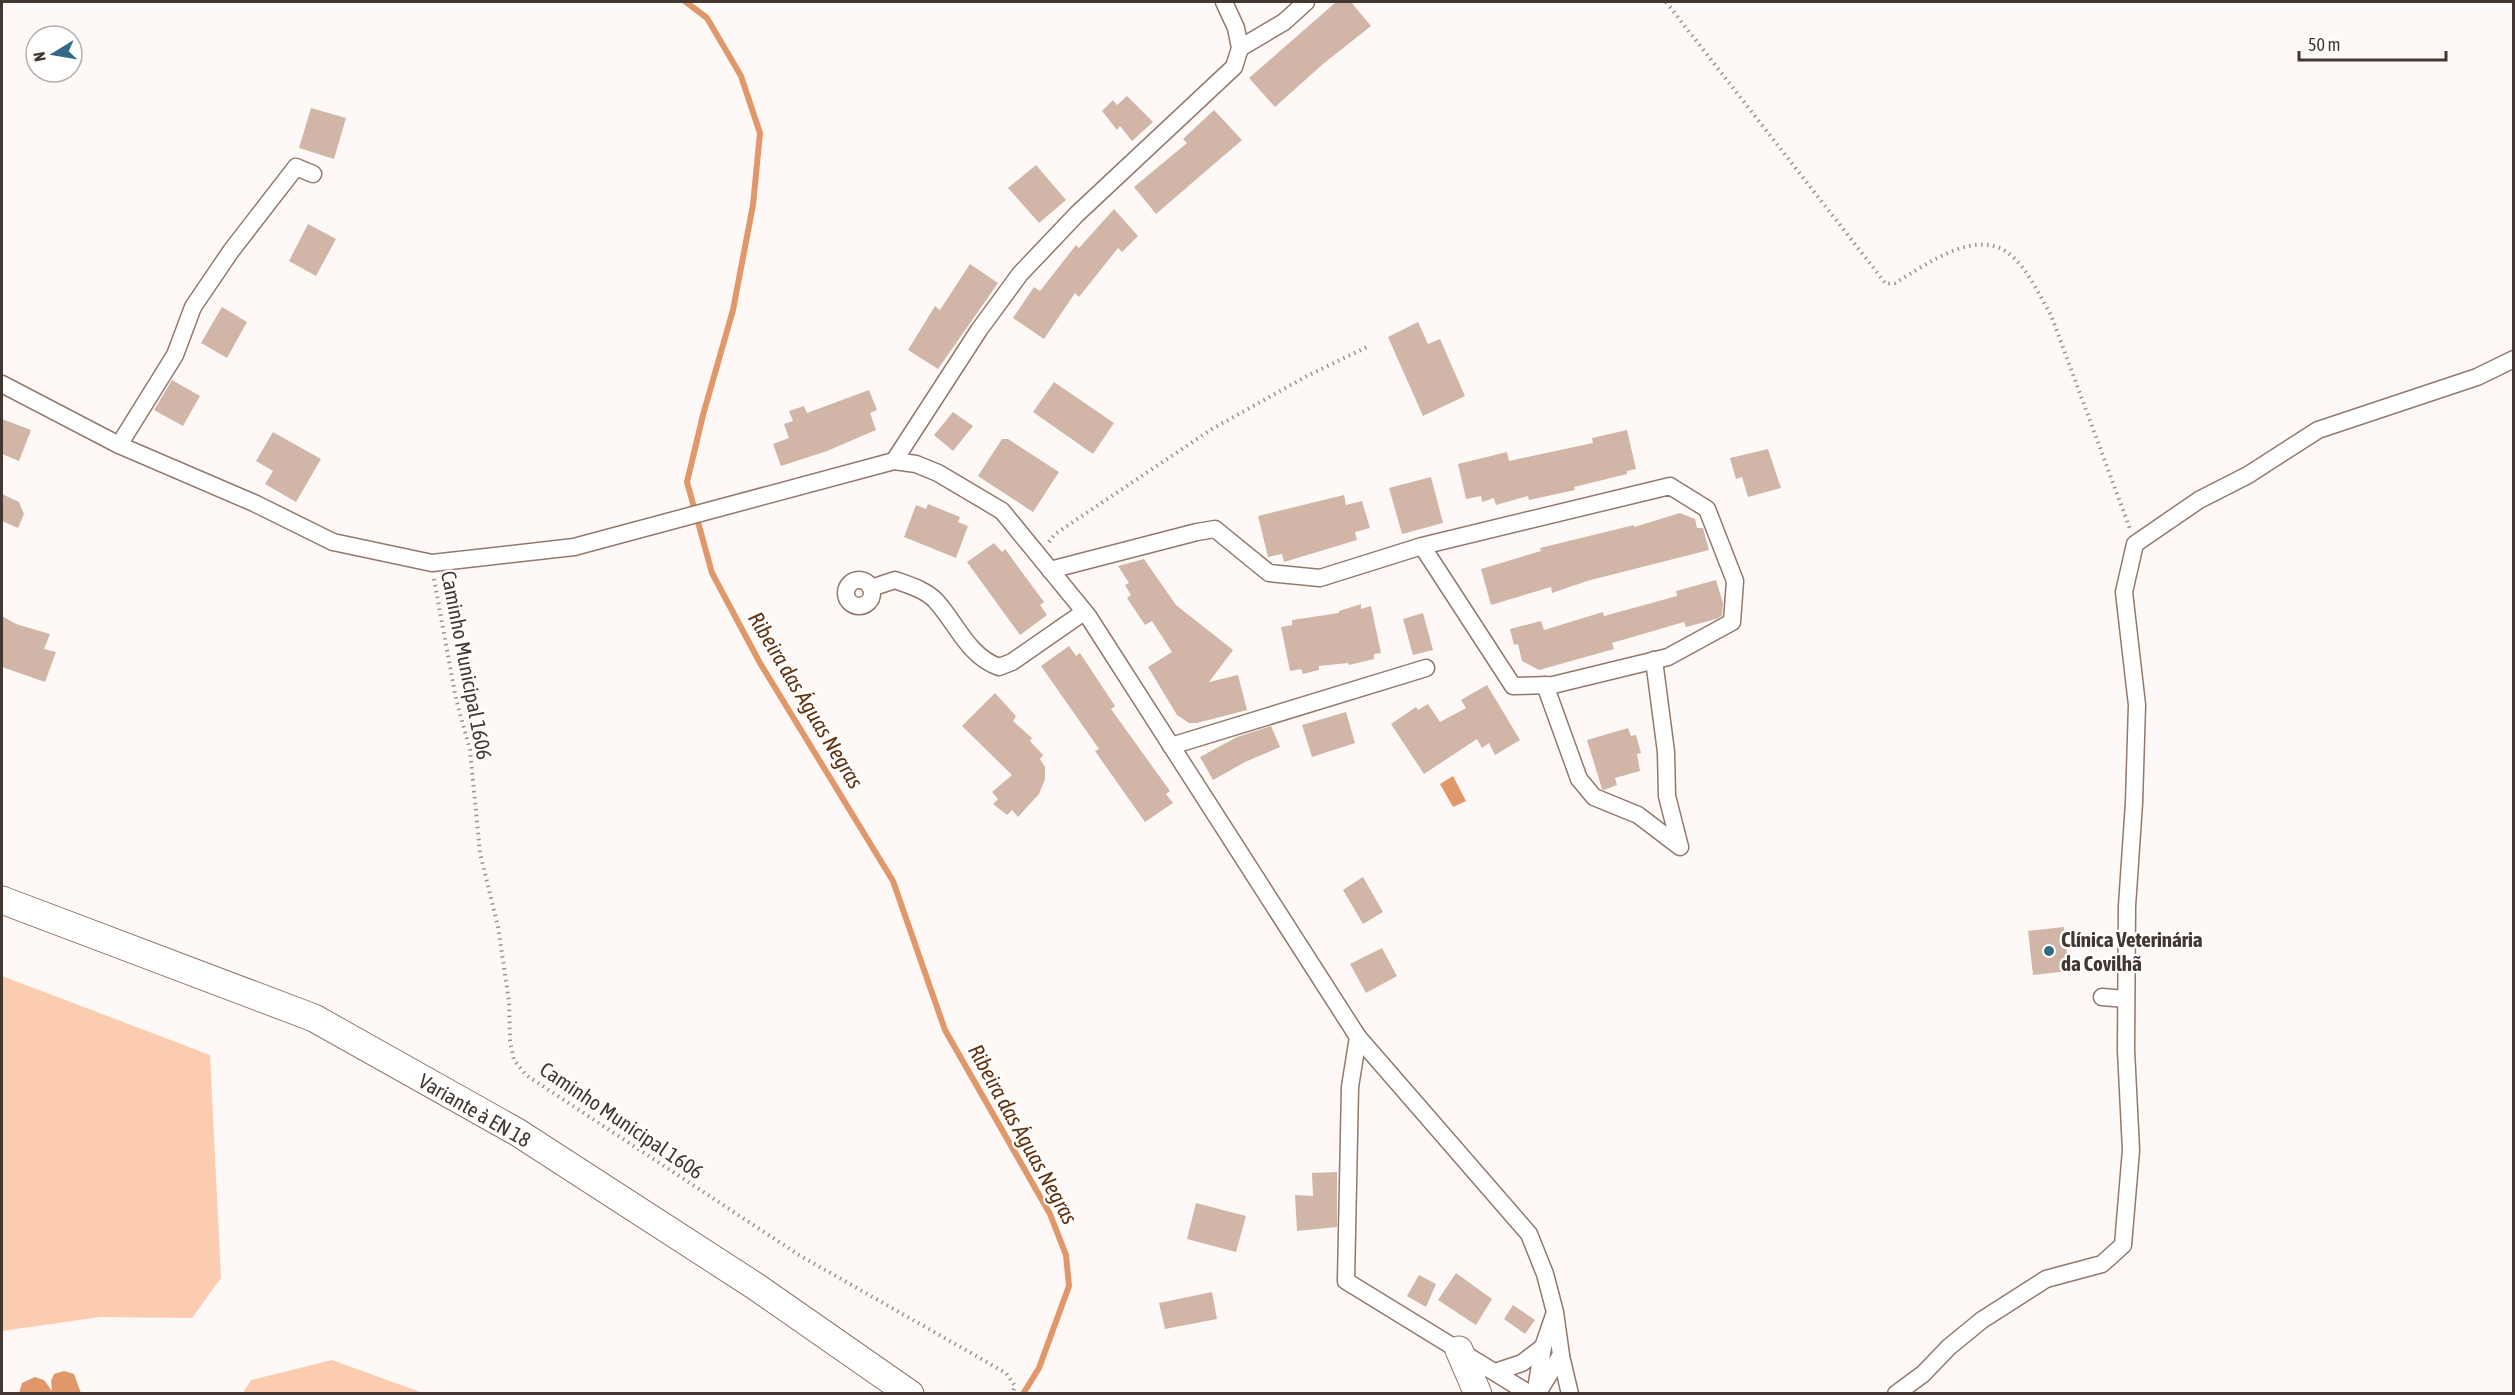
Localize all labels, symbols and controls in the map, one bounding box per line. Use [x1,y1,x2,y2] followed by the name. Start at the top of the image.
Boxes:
[24,24,84,84] north arrow
[2299,24,2446,62] scale bar
[2308,34,2340,55] text: 50 m
[30,51,49,63] text: N
[437,569,497,762] street label: Caminho Municipal 1606
[743,607,869,793] water label: Ribeira das Águas Negras
[2061,927,2203,975] place label: Clínica Veterinária da Covilhã
[2042,944,2056,958] marker: Clínica Veterinária da Covilhã
[963,1040,1083,1229] water label: Ribeira das Águas Negras
[536,1056,708,1184] street label: Caminho Municipal 1606
[415,1068,535,1152] street label: Variante à EN 18

